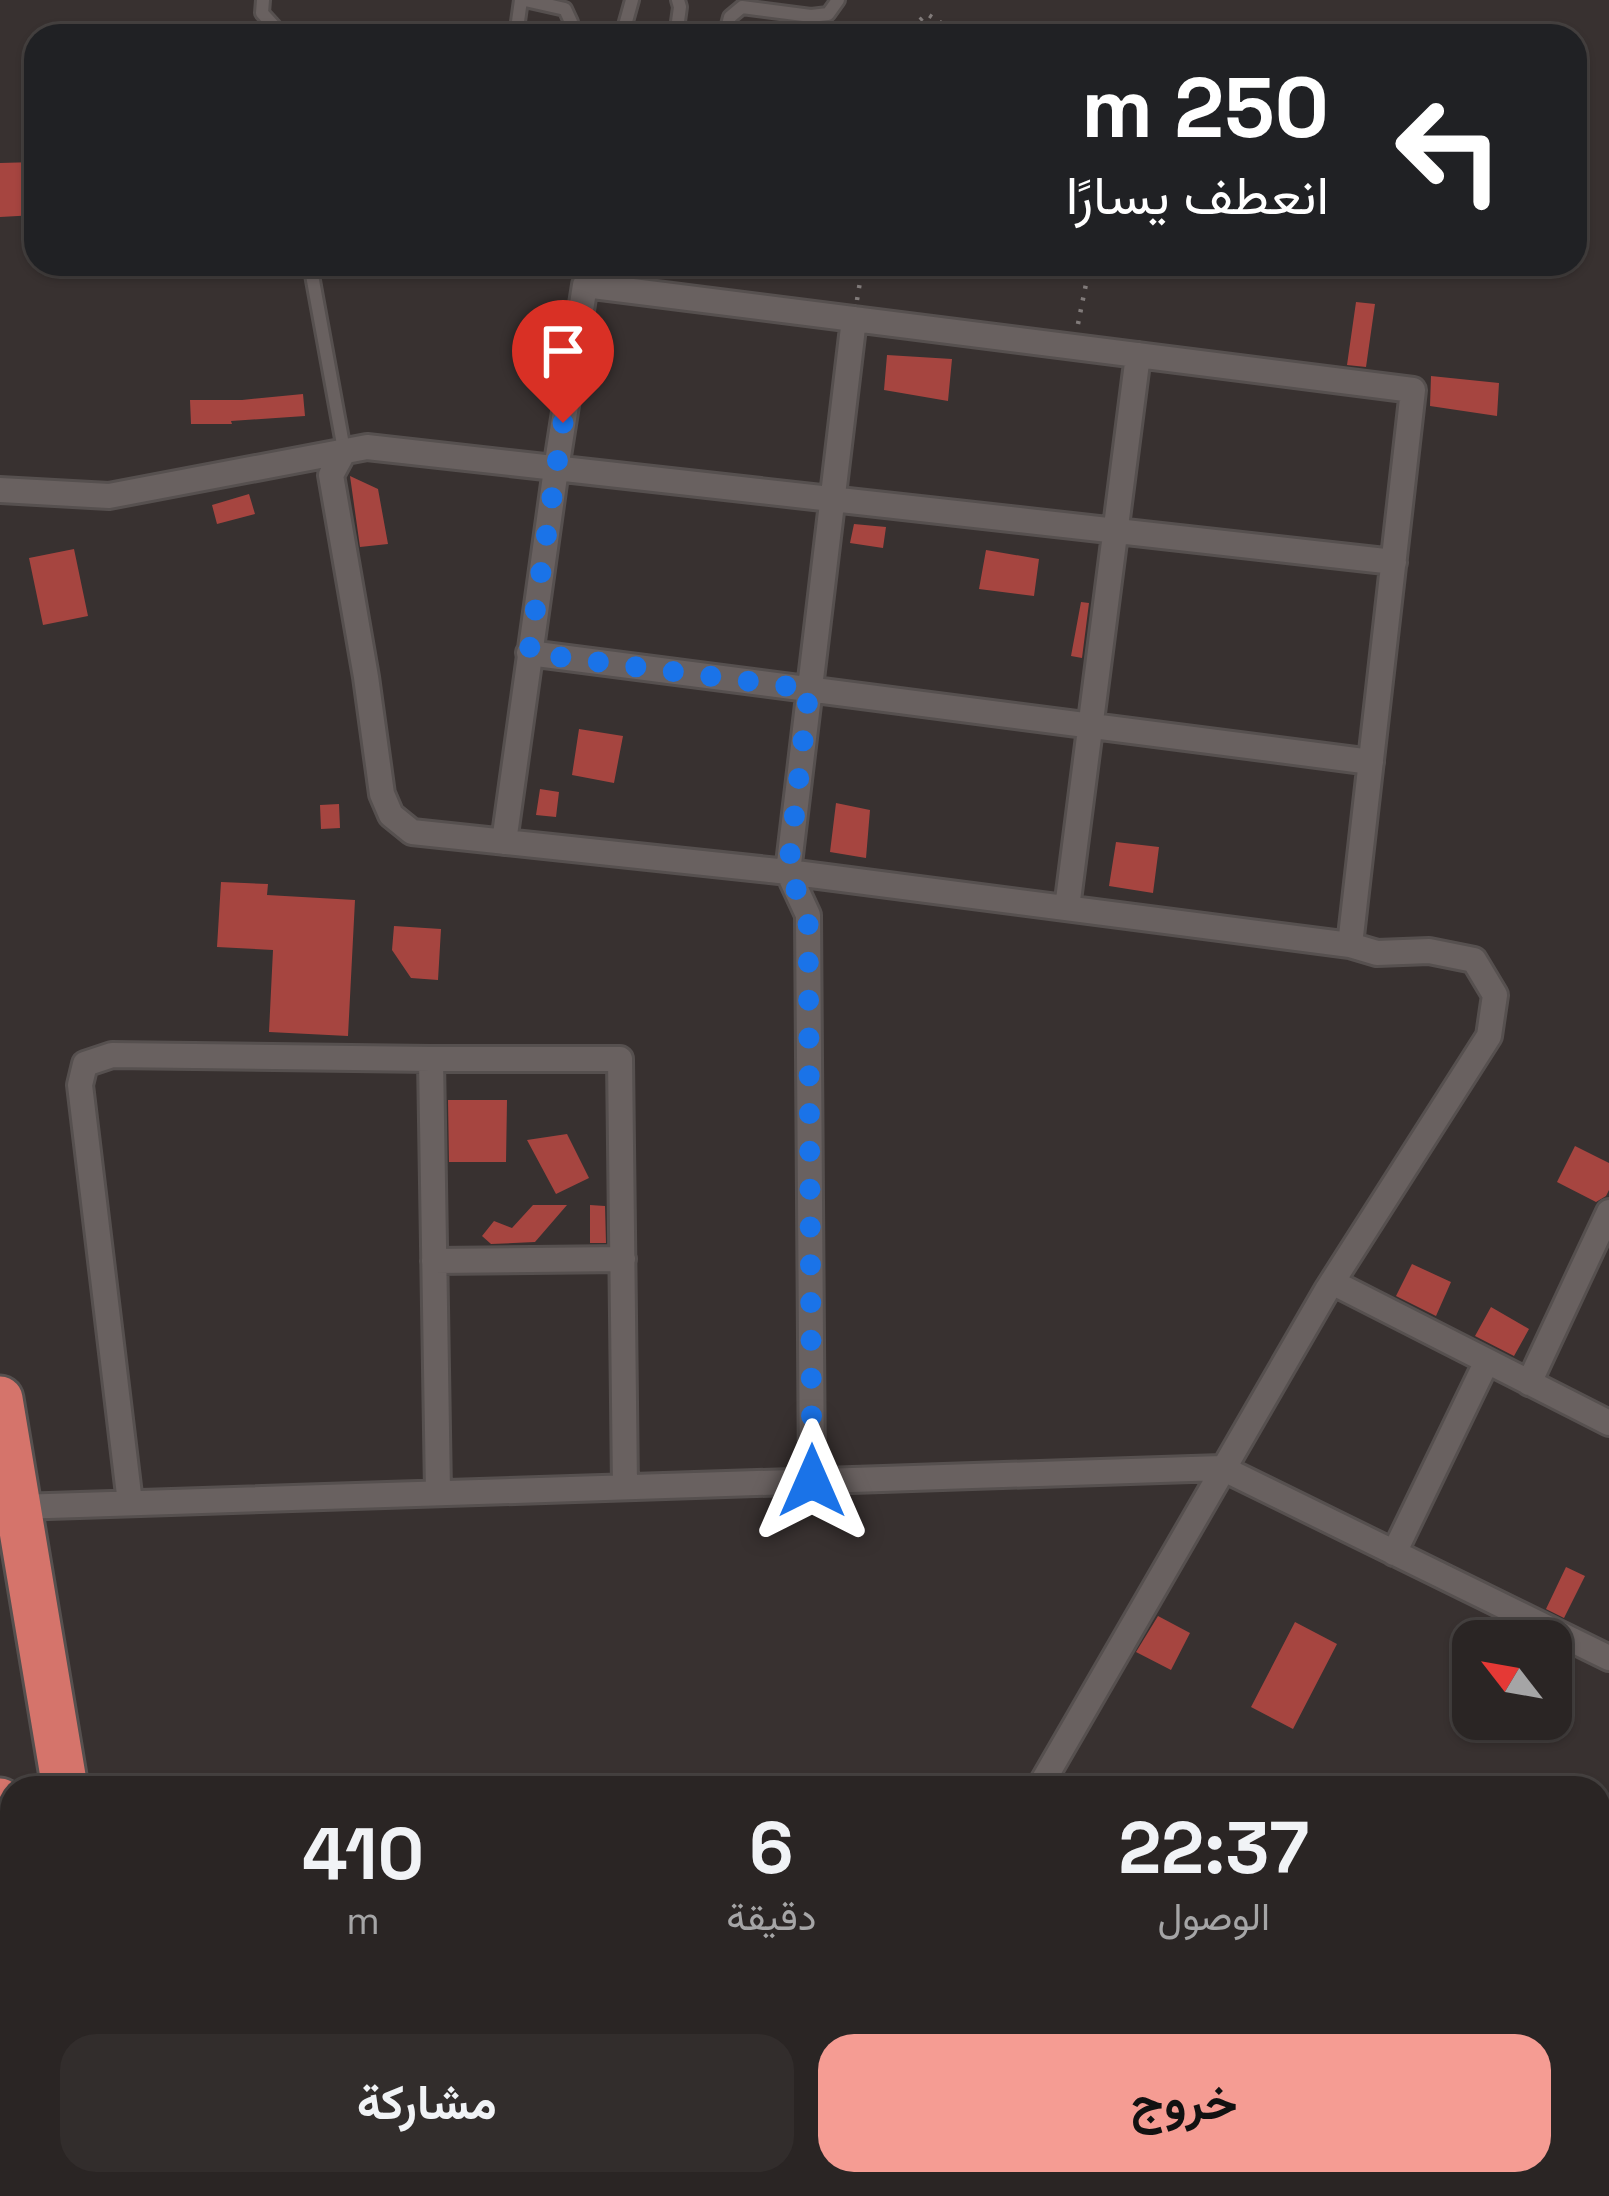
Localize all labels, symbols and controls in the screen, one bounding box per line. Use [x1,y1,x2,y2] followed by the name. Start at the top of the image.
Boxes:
[1081,54,1329,162] text: 250 m
[1371,72,1527,228] icon: left
[1066,161,1329,230] text: انعطف يسارًا
[512,300,614,423] pin
[530,318,596,384] icon: arrive
[749,1418,875,1544] position arrow
[1452,1620,1572,1740] north arrow
[1452,1620,1572,1740] map controls
[749,1802,794,1894] text: 6
[1118,1802,1309,1894] text: 22:37
[302,1808,424,1900] text: 410
[726,1892,816,1941] text: دقيقة
[1157,1892,1270,1941] text: الوصول
[346,1896,380,1945] text: m
[60,2034,794,2172] button: مشاركة
[818,2034,1551,2172] button: خروج

